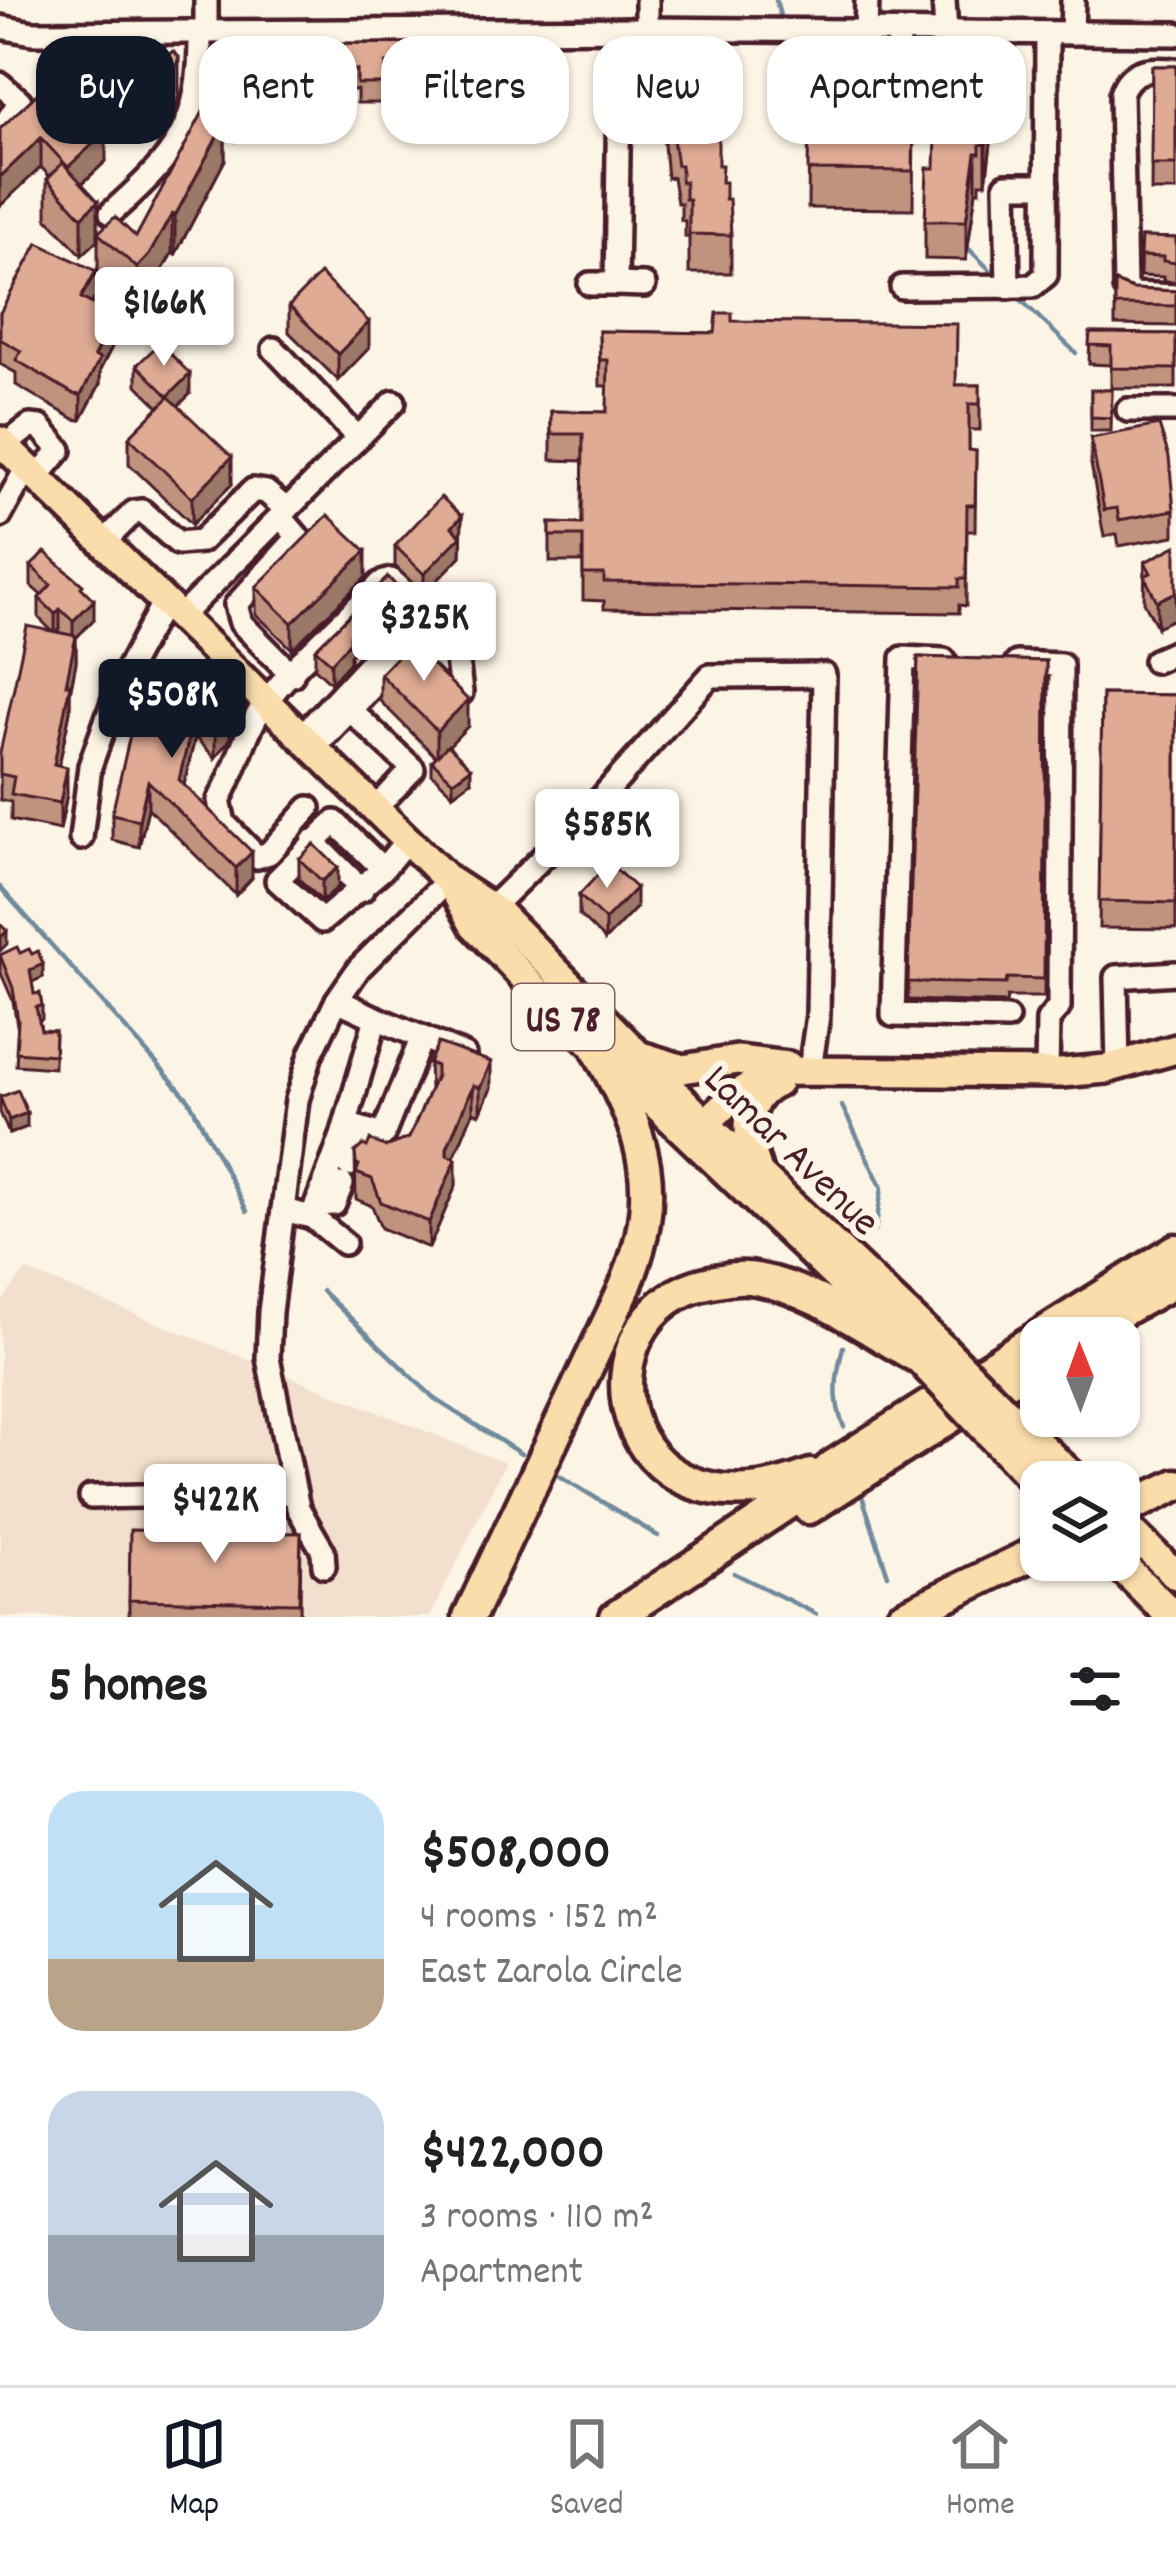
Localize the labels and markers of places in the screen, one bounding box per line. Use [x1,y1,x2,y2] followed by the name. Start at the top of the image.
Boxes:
[80,267,248,369] pin: $166K
[340,582,508,684] pin: $325K
[88,659,256,761] pin: $508K
[523,789,691,891] pin: $585K
[131,1464,299,1566] pin: $422K

